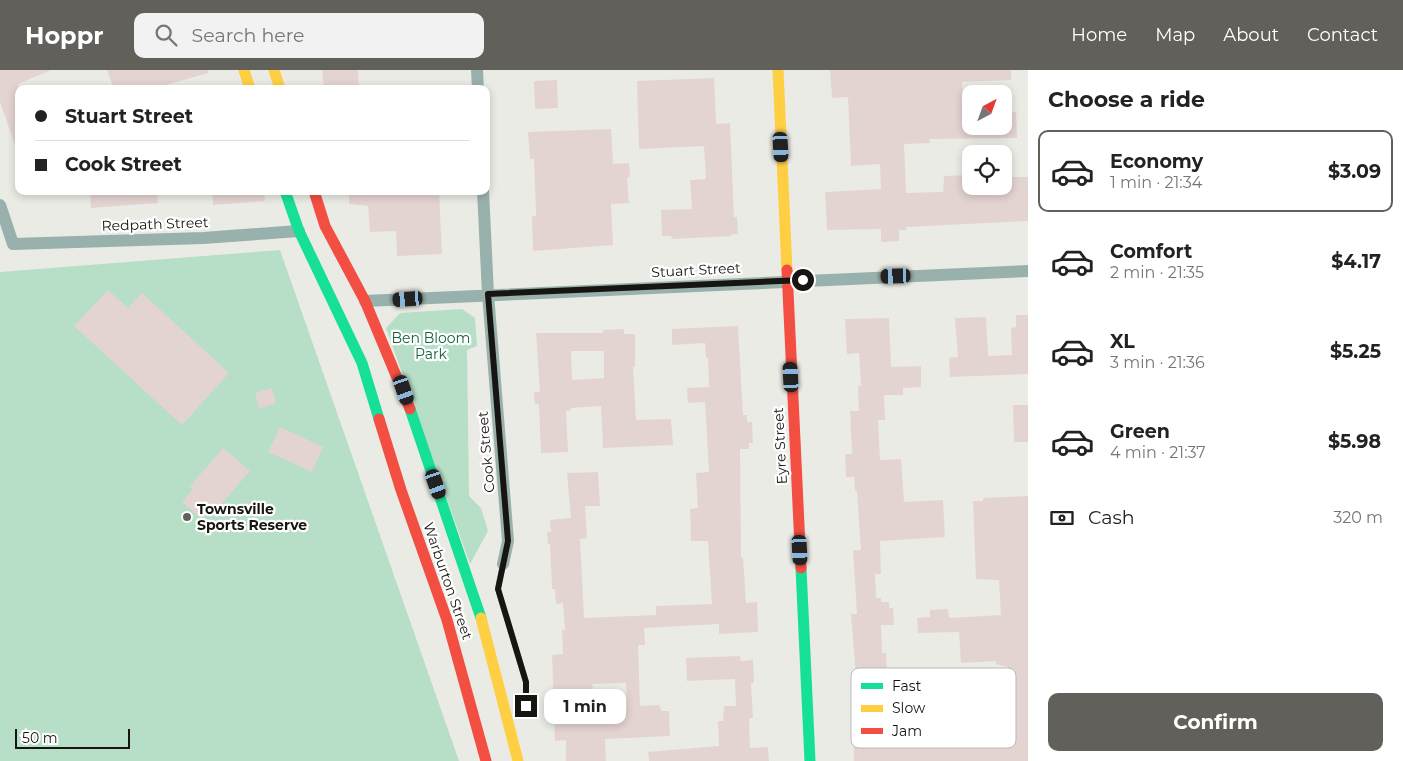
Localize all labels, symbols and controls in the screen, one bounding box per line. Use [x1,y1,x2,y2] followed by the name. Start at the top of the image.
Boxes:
[134,13,484,58] search box
[25,21,104,50] text: Hoppr
[152,21,180,49] icon: search
[192,24,305,47] text: Search here
[1071,24,1127,46] text: Home
[1155,24,1195,46] text: Map
[1223,24,1279,46] text: About
[1307,24,1378,46] text: Contact
[962,85,1012,135] north arrow
[962,85,1012,195] map controls
[1048,86,1205,113] text: Choose a ride
[65,105,193,128] text: Stuart Street
[772,132,789,162] car
[962,145,1012,195] button: locate
[1050,149,1095,194] icon: car
[1110,150,1203,173] text: Economy
[65,153,182,176] text: Cook Street
[1328,160,1381,183] text: $3.09
[1110,173,1202,192] text: 1 min · 21:34
[101,213,209,235] street label: Redpath Street
[1050,239,1095,284] icon: car
[1110,240,1192,263] text: Comfort
[1331,250,1381,273] text: $4.17
[651,259,741,281] street label: Stuart Street
[1110,263,1204,282] text: 2 min · 21:35
[880,268,911,284] car
[792,269,814,291] route start
[392,290,423,308] car
[392,329,470,363] park label: Ben Bloom Park
[1050,329,1095,374] icon: car
[1110,330,1135,353] text: XL
[1330,340,1381,363] text: $5.25
[1110,353,1205,372] text: 3 min · 21:36
[782,362,799,392] car
[392,373,415,407] car
[769,407,791,485] street label: Eyre Street
[473,410,499,493] street label: Cook Street
[1050,419,1095,464] icon: car
[1110,420,1170,443] text: Green
[1328,430,1381,453] text: $5.98
[1110,443,1206,462] text: 4 min · 21:37
[424,467,447,501] car
[197,500,307,534] place label: Townsville Sports Reserve
[1048,504,1076,532] icon: cash
[1088,506,1135,529] text: Cash
[1333,508,1383,527] text: 320 m
[181,511,193,523] marker: Townsville Sports Reserve
[419,520,477,642] street label: Warburton Street
[791,535,808,565] car
[851,668,1016,748] legend
[892,677,922,695] text: Fast
[544,688,626,724] callout: 1 min
[1048,693,1383,751] button: Confirm
[515,695,537,717] route end
[563,697,607,716] text: 1 min
[892,699,926,717] text: Slow
[891,722,922,740] text: Jam
[15,726,130,749] scale bar
[22,729,58,747] text: 50 m

